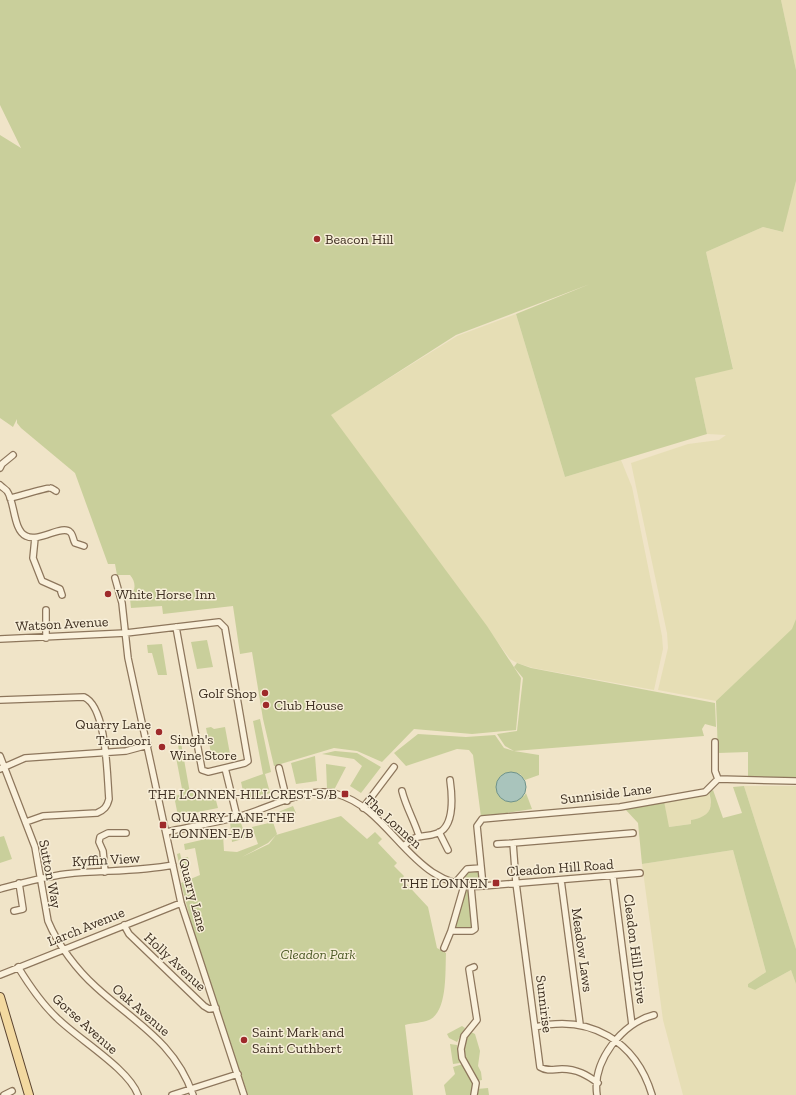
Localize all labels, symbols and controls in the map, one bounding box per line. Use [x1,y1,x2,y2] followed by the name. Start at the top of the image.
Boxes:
[325,231,394,248] place label: Beacon Hill
[312,234,322,244] marker: Beacon Hill
[116,586,216,603] place label: White Horse Inn
[103,589,113,599] marker: White Horse Inn
[15,613,109,635] street label: Watson Avenue
[199,685,257,702] place label: Golf Shop
[260,688,270,698] marker: Golf Shop
[274,697,344,714] place label: Club House
[261,700,271,710] marker: Club House
[75,716,151,749] place label: Quarry Lane Tandoori
[154,727,164,737] marker: Quarry Lane Tandoori
[170,731,237,764] place label: Singh's Wine Store
[157,742,167,752] marker: Singh's Wine Store
[559,780,653,808] street label: Sunniside Lane
[148,786,337,803] place label: THE LONNEN-HILLCREST-S/B
[340,789,350,799] marker: THE LONNEN-HILLCREST-S/B
[361,792,425,852] street label: The Lonnen
[171,809,294,842] place label: QUARRY LANE-THE LONNEN-E/B
[158,820,168,830] marker: QUARRY LANE-THE LONNEN-E/B
[35,838,65,911] street label: Sutton Way
[72,850,141,870] street label: Kyffin View
[175,856,211,934] street label: Quarry Lane
[506,856,614,880] street label: Cleadon Hill Road
[400,875,488,892] place label: THE LONNEN
[491,878,501,888] marker: THE LONNEN
[620,893,650,1005] street label: Cleadon Hill Drive
[45,904,127,950] street label: Larch Avenue
[568,907,596,993] street label: Meadow Laws
[140,929,210,995] street label: Holly Avenue
[280,946,356,963] park label: Cleadon Park
[532,974,556,1034] street label: Sunnirise
[109,980,174,1040] street label: Oak Avenue
[49,990,122,1058] street label: Gorse Avenue
[252,1024,345,1057] place label: Saint Mark and Saint Cuthbert
[239,1035,249,1045] marker: Saint Mark and Saint Cuthbert

